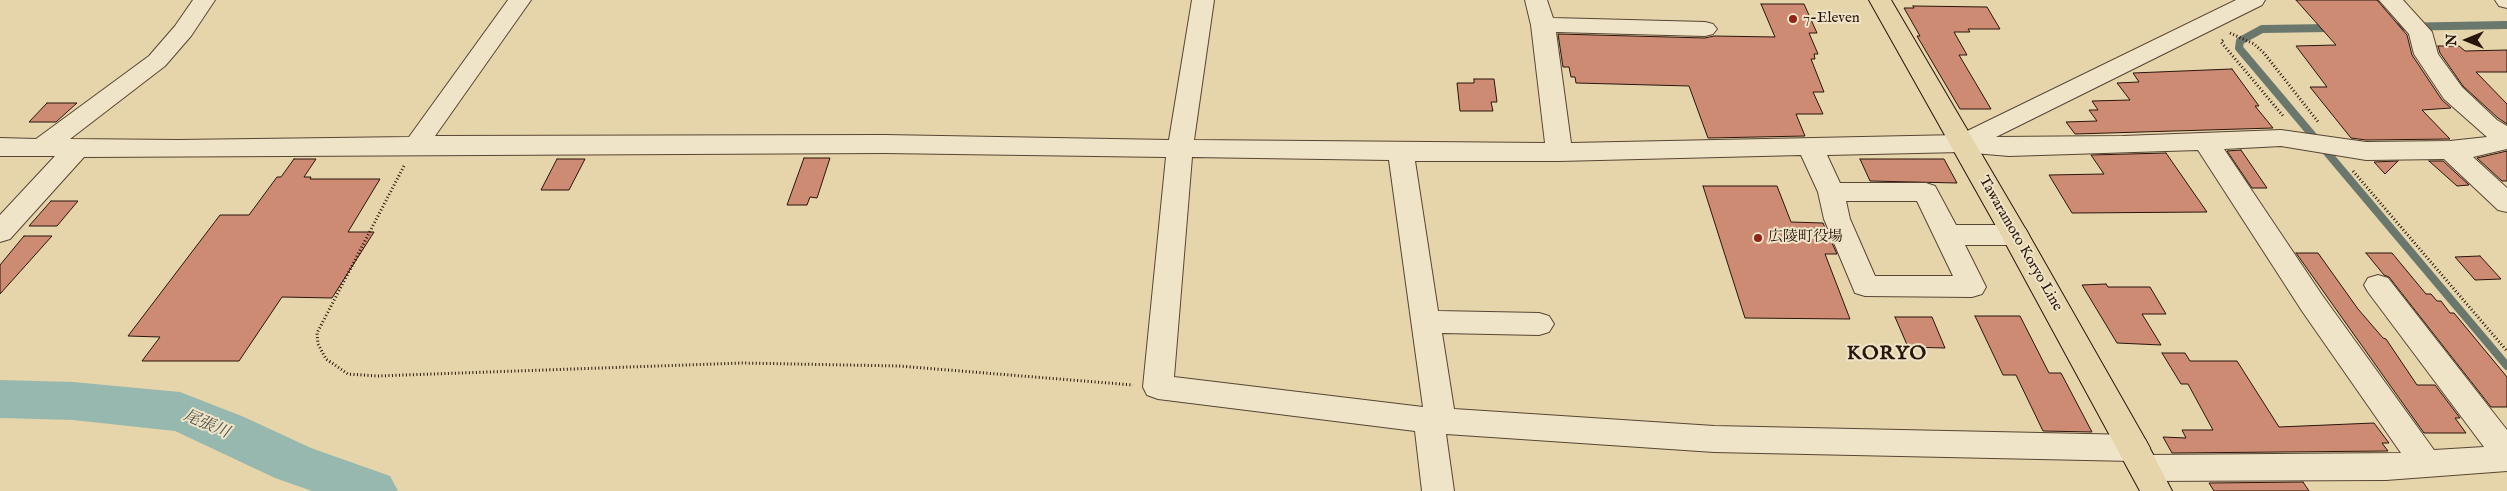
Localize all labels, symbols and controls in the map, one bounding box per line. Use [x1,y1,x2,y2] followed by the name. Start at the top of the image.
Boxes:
[1803,10,1860,28] place label: 7-Eleven
[1787,13,1799,25] marker: 7-Eleven
[2442,15,2492,65] north arrow
[2443,34,2461,46] text: N
[1974,173,2066,315] street label: Tawaramoto Koryo Line
[1768,229,1843,247] place label: 広陵町役場
[1752,232,1764,244] marker: 広陵町役場
[1846,343,1928,367] district label: KORYO
[180,407,232,443] water label: 尾張川

